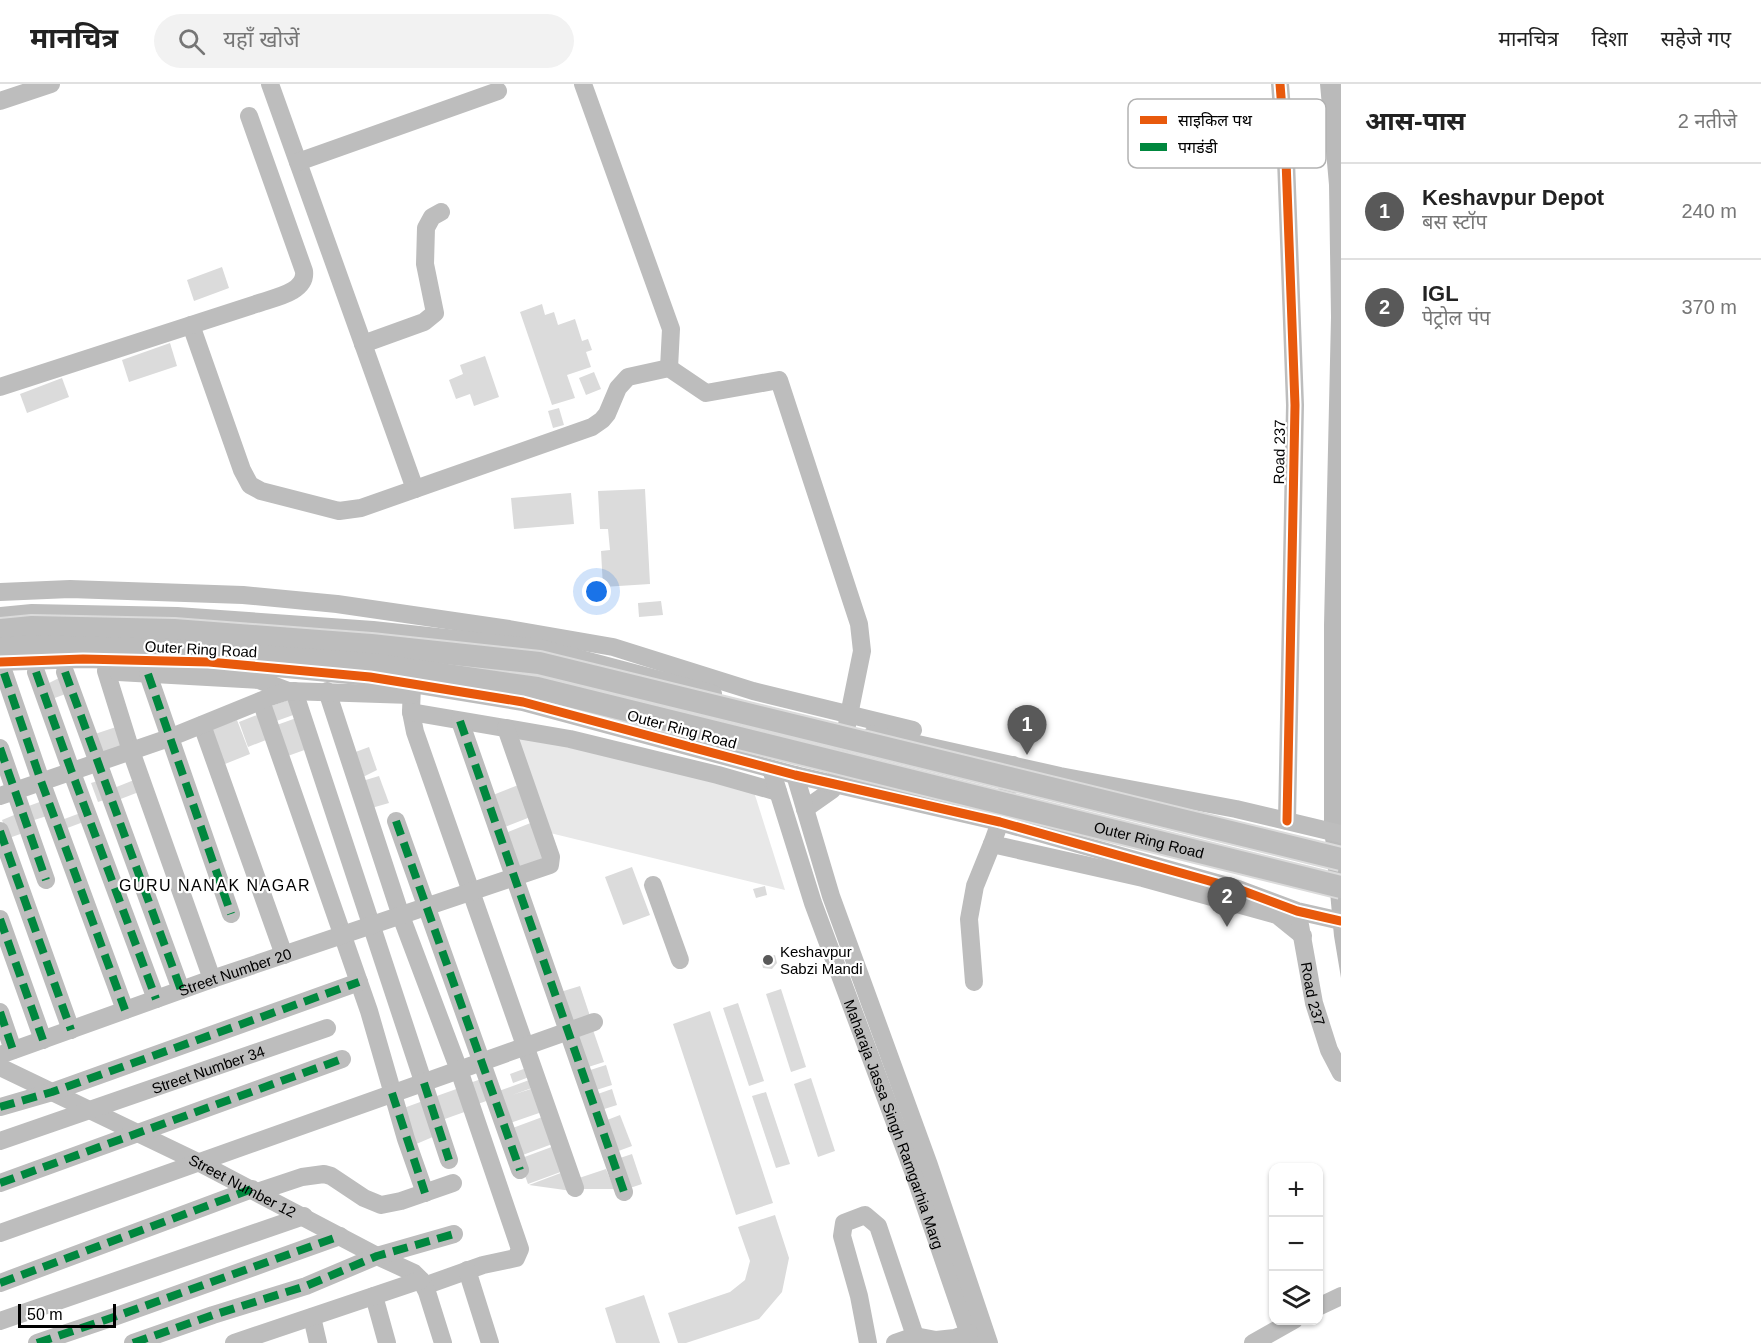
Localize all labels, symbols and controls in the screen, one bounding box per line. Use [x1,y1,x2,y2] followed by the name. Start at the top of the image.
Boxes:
[154,14,574,68] search box
[30,23,118,54] text: मानचित्र
[175,25,208,58] icon: search
[223,27,300,52] text: यहाँ खोजें
[1498,27,1558,50] text: मानचित्र
[1591,27,1628,50] text: दिशा
[1661,27,1731,50] text: सहेजे गए
[1128,99,1326,168] legend
[1365,106,1465,136] text: आस-पास
[1678,110,1737,132] text: 2 नतीजे
[1178,112,1253,129] text: साइकिल पथ
[1178,139,1218,156] text: पगडंडी
[1422,185,1604,210] text: Keshavpur Depot
[1379,200,1390,222] text: 1
[1681,200,1737,222] text: 240 m
[1422,211,1487,233] text: बस स्टॉप
[1422,281,1459,306] text: IGL
[1379,296,1390,318] text: 2
[1681,296,1737,318] text: 370 m
[1422,307,1490,329] text: पेट्रोल पंप
[1270,419,1288,485] street label: Road 237
[582,577,611,606] your location
[144,638,258,660] street label: Outer Ring Road
[625,706,739,752] street label: Outer Ring Road
[1008,706,1046,755] pin: 1
[1092,818,1206,861] street label: Outer Ring Road
[119,877,311,894] district label: GURU NANAK NAGAR
[1208,878,1246,927] pin: 2
[780,943,863,977] place label: Keshavpur Sabzi Mandi
[176,944,293,999] street label: Street Number 20
[761,953,775,967] marker: Keshavpur Sabzi Mandi
[1298,960,1329,1028] street label: Road 237
[841,997,948,1251] street label: Maharaja Jassa Singh Ramgarhia Marg
[149,1042,267,1097] street label: Street Number 34
[186,1151,299,1220] street label: Street Number 12
[1269,1163,1323,1325] map controls
[1269,1163,1323,1217] button: +
[1269,1217,1323,1271] button: −
[1269,1271,1323,1325] button: layers
[18,1301,116,1328] scale bar
[27,1306,63,1323] text: 50 m

